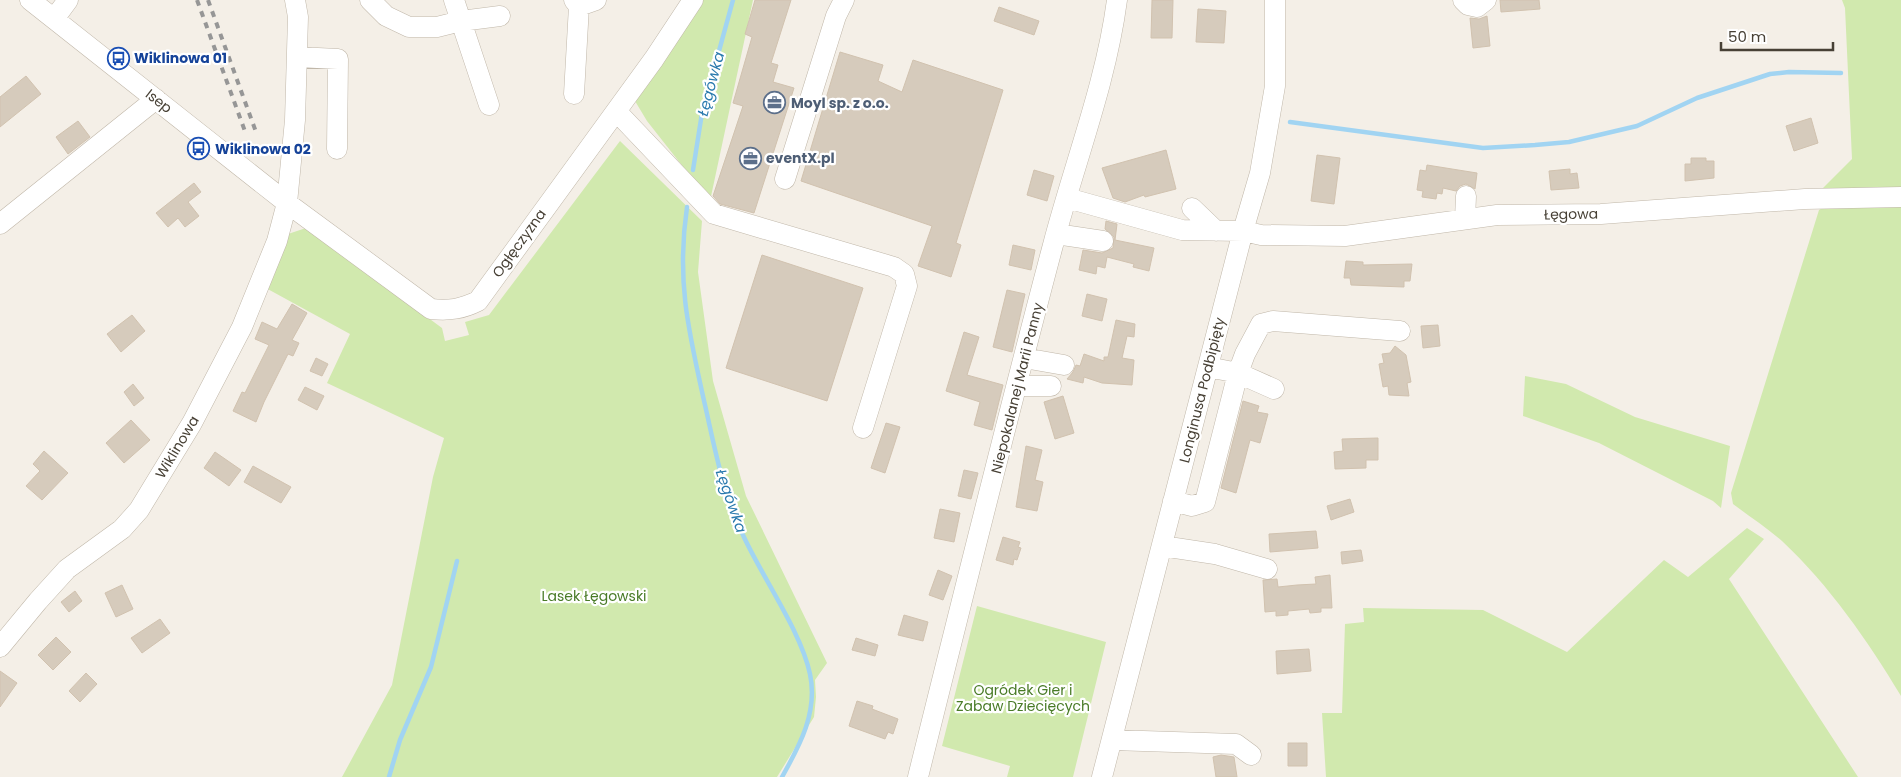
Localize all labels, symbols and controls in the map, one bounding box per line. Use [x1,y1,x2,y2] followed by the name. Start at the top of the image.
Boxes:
[1721,20,1834,52] scale bar
[1728,26,1766,47] text: 50 m
[106,46,130,70] bus stop icon: Wiklinowa 01
[134,48,227,68] place label: Wiklinowa 01
[692,49,729,118] water label: Łęgówka
[141,84,177,118] street label: Isep
[763,91,787,115] office icon: Moyl sp. z o.o.
[791,93,889,113] place label: Moyl sp. z o.o.
[187,137,211,161] bus stop icon: Wiklinowa 02
[215,139,311,159] place label: Wiklinowa 02
[738,146,762,170] office icon: eventX.pl
[766,148,835,168] place label: eventX.pl
[1544,204,1598,224] street label: Łęgowa
[487,205,551,281] street label: Ogłęczyzna
[986,300,1048,476] street label: Niepokalanej Marii Panny
[1174,315,1230,465] street label: Longinusa Podbipięty
[150,412,204,482] street label: Wiklinowa
[711,466,752,535] water label: Łęgówka
[541,586,647,606] park label: Lasek Łęgowski
[956,680,1090,716] park label: Ogródek Gier i Zabaw Dziecięcych

